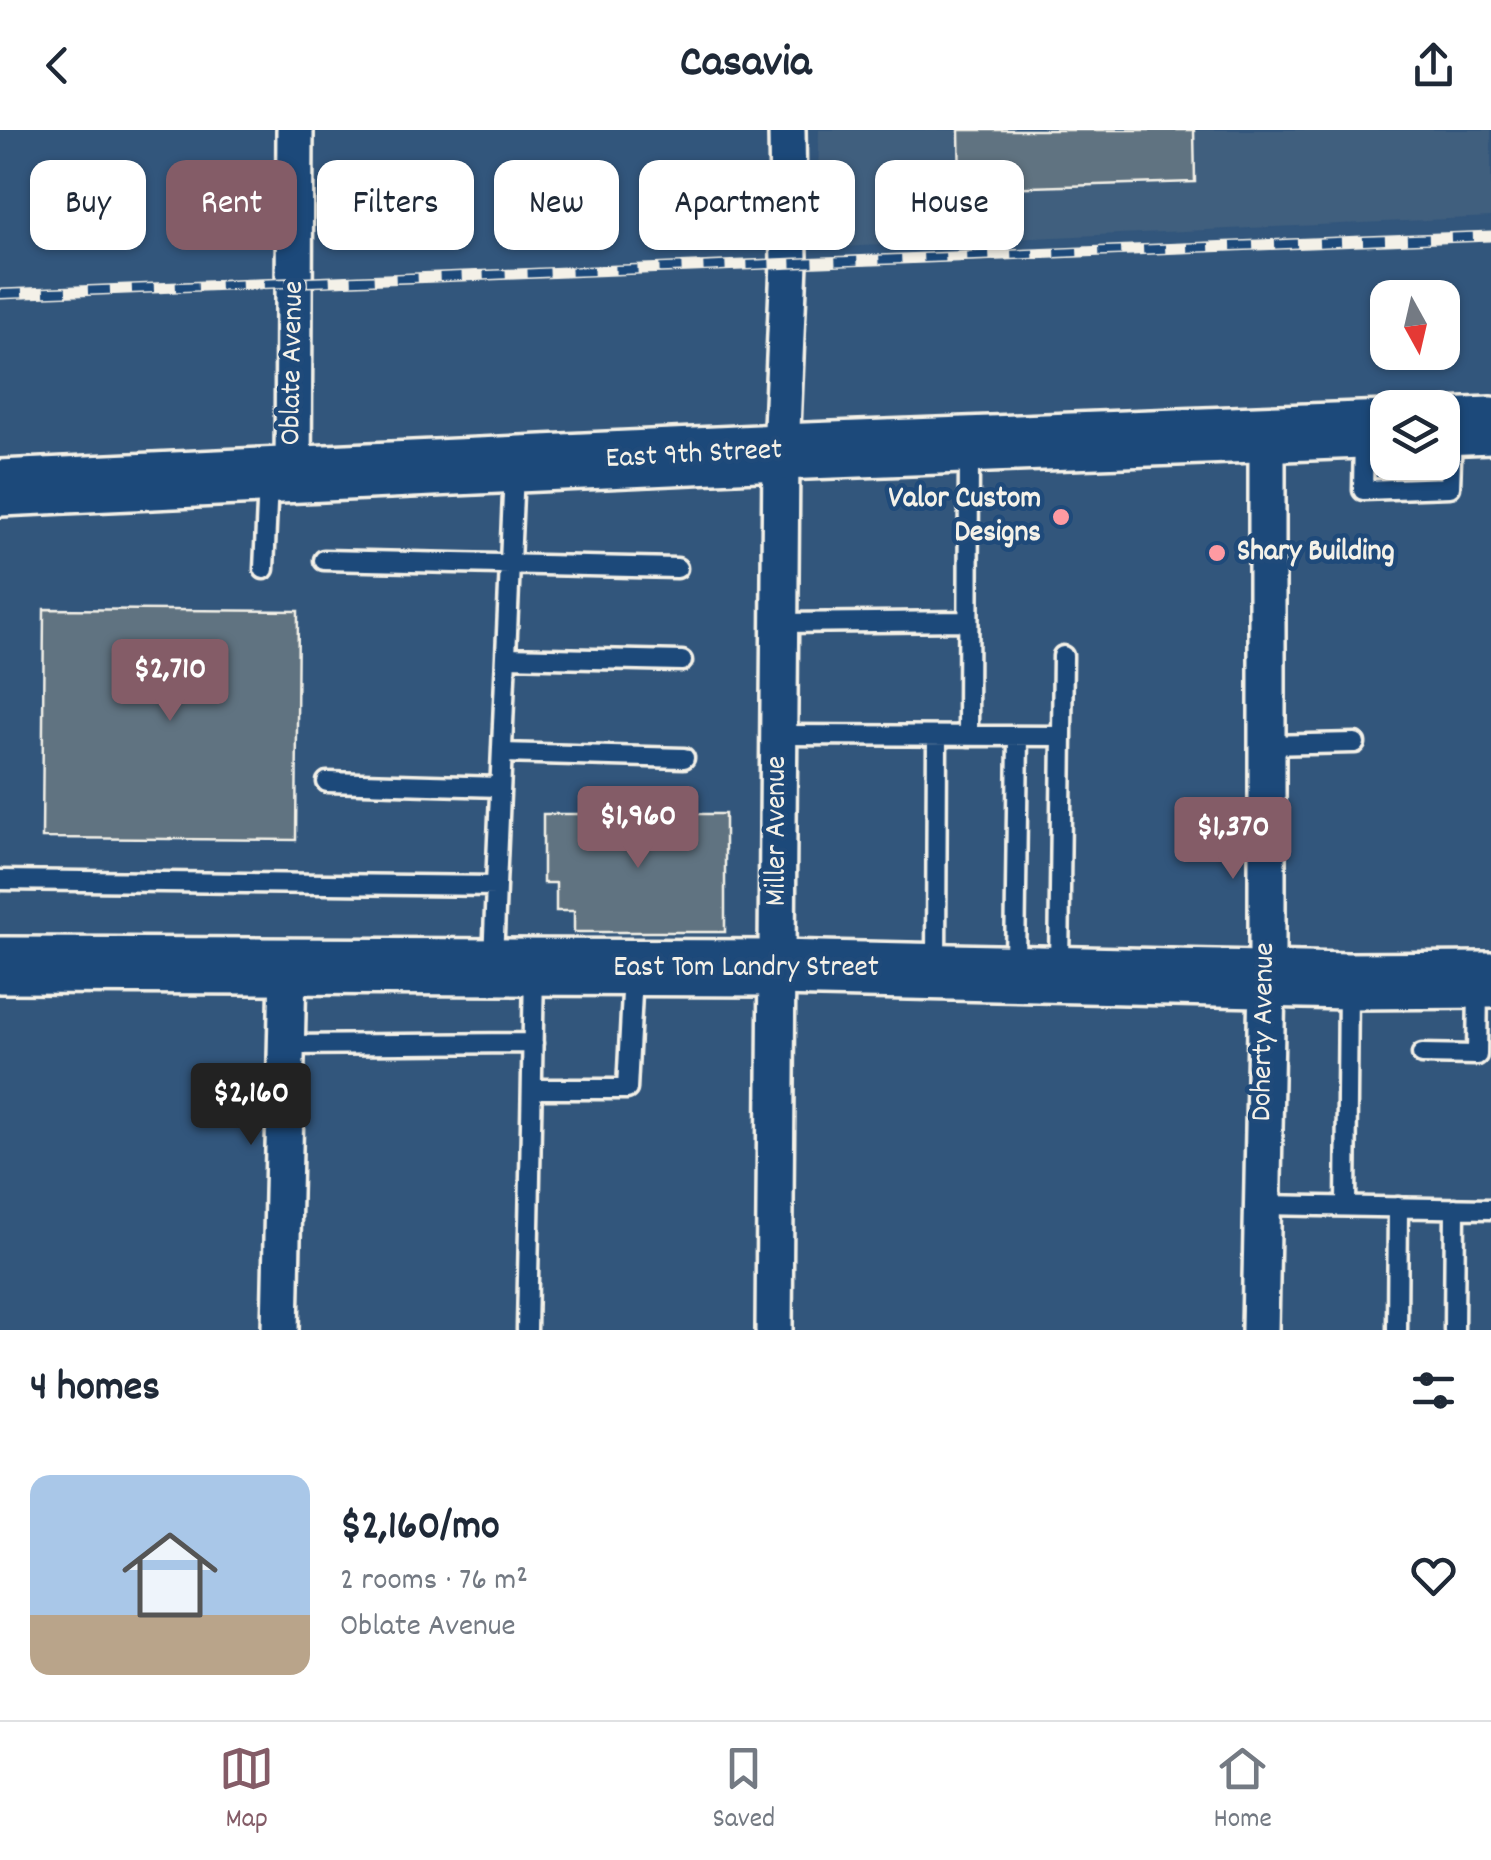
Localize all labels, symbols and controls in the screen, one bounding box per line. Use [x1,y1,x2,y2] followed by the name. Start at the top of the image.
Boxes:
[680,33,811,97] text: Casavia
[30,38,85,93] icon: back
[1406,38,1461,93] icon: share
[30,160,146,250] chip: Buy
[166,160,297,250] chip: Rent
[317,160,474,250] chip: Filters
[494,160,619,250] chip: New
[639,160,855,250] chip: Apartment
[875,160,1024,250] chip: House
[271,280,317,446] street label: Oblate Avenue
[1370,280,1460,370] north arrow
[1370,280,1460,480] map controls
[1370,390,1460,480] button: layers
[605,430,783,482] street label: East 9th Street
[889,479,1041,556] place label: Valor Custom Designs
[1050,506,1072,528] marker: Valor Custom Designs
[1237,532,1395,575] place label: Shary Building
[1206,542,1228,564] marker: Shary Building
[89,639,251,724] pin: $2,710
[134,648,207,694] text: $2,710
[757,756,800,906] street label: Miller Avenue
[557,786,719,871] pin: $1,960
[599,795,677,841] text: $1,960
[1152,797,1314,882] pin: $1,370
[1196,806,1270,852] text: $1,370
[1242,942,1288,1122] street label: Doherty Avenue
[613,948,879,991] street label: East Tom Landry Street
[170,1063,332,1148] pin: $2,160
[213,1072,289,1118] text: $2,160
[30,1360,160,1420] text: 4 homes
[1406,1363,1461,1418] icon: filters
[340,1499,500,1559] text: $2,160/mo
[110,1515,230,1635] icon: home
[1406,1548,1461,1603] icon: heart
[340,1559,528,1605] text: 2 rooms · 76 m²
[340,1605,516,1651] text: Oblate Avenue
[219,1741,274,1841] tab: Map
[713,1741,775,1841] tab: Saved
[1213,1741,1272,1841] tab: Home

